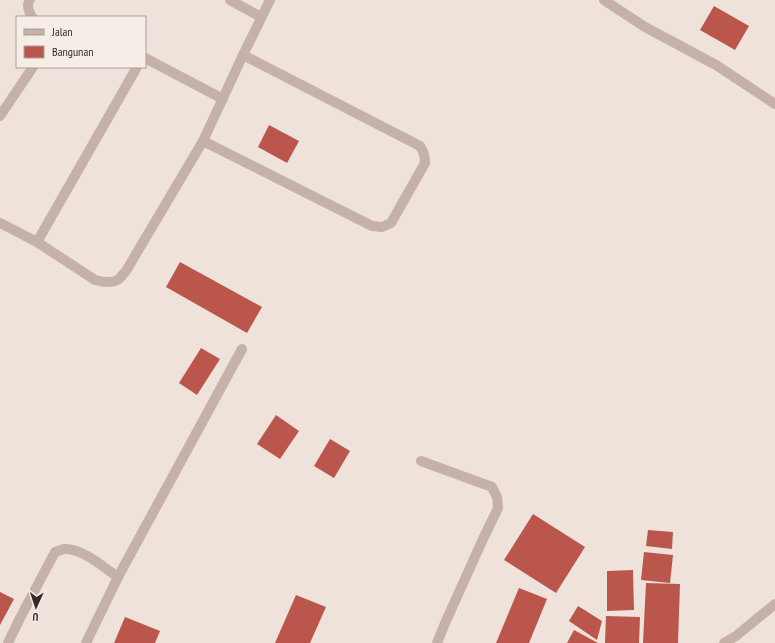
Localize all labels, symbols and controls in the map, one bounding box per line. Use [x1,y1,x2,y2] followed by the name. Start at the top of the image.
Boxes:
[16,16,146,68] legend
[51,24,73,39] text: Jalan
[52,44,93,59] text: Bangunan
[16,587,56,627] north arrow
[32,610,39,624] text: U

